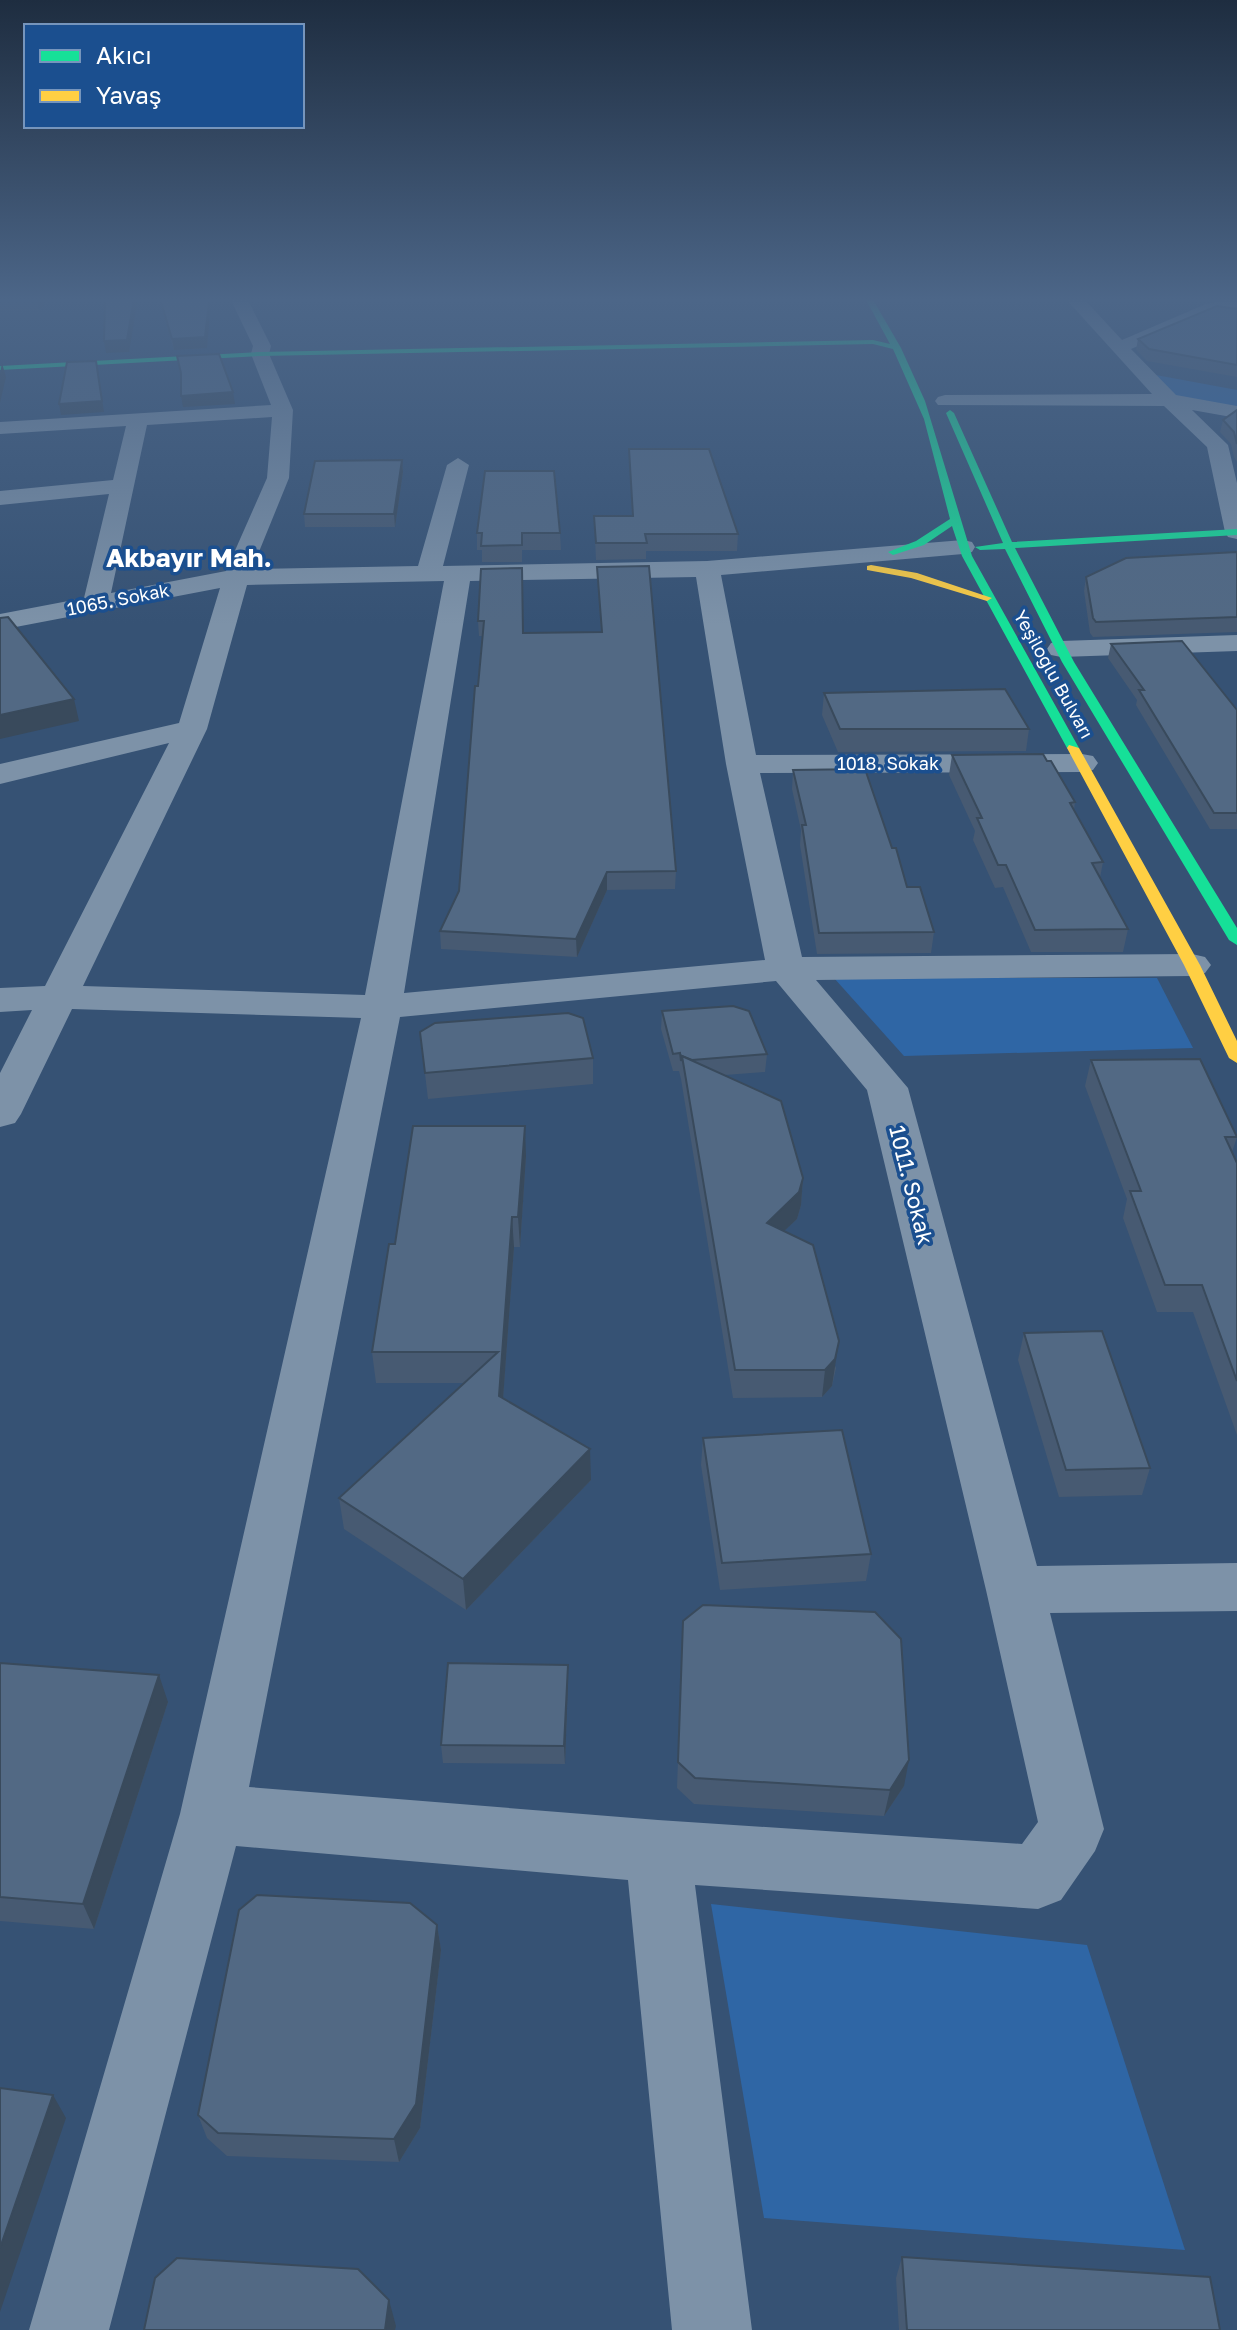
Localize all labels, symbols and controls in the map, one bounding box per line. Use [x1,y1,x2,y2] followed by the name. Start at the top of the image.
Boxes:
[24,24,304,128] legend
[96,40,152,69] text: Akıcı
[96,80,162,109] text: Yavaş
[106,542,272,573] district label: Akbayır Mah.
[65,578,171,620] street label: 1065. Sokak
[1010,606,1098,742] street label: Yeşiloğlu Bulvarı
[837,752,939,774] street label: 1018. Sokak
[884,1122,940,1248] street label: 1011. Sokak

